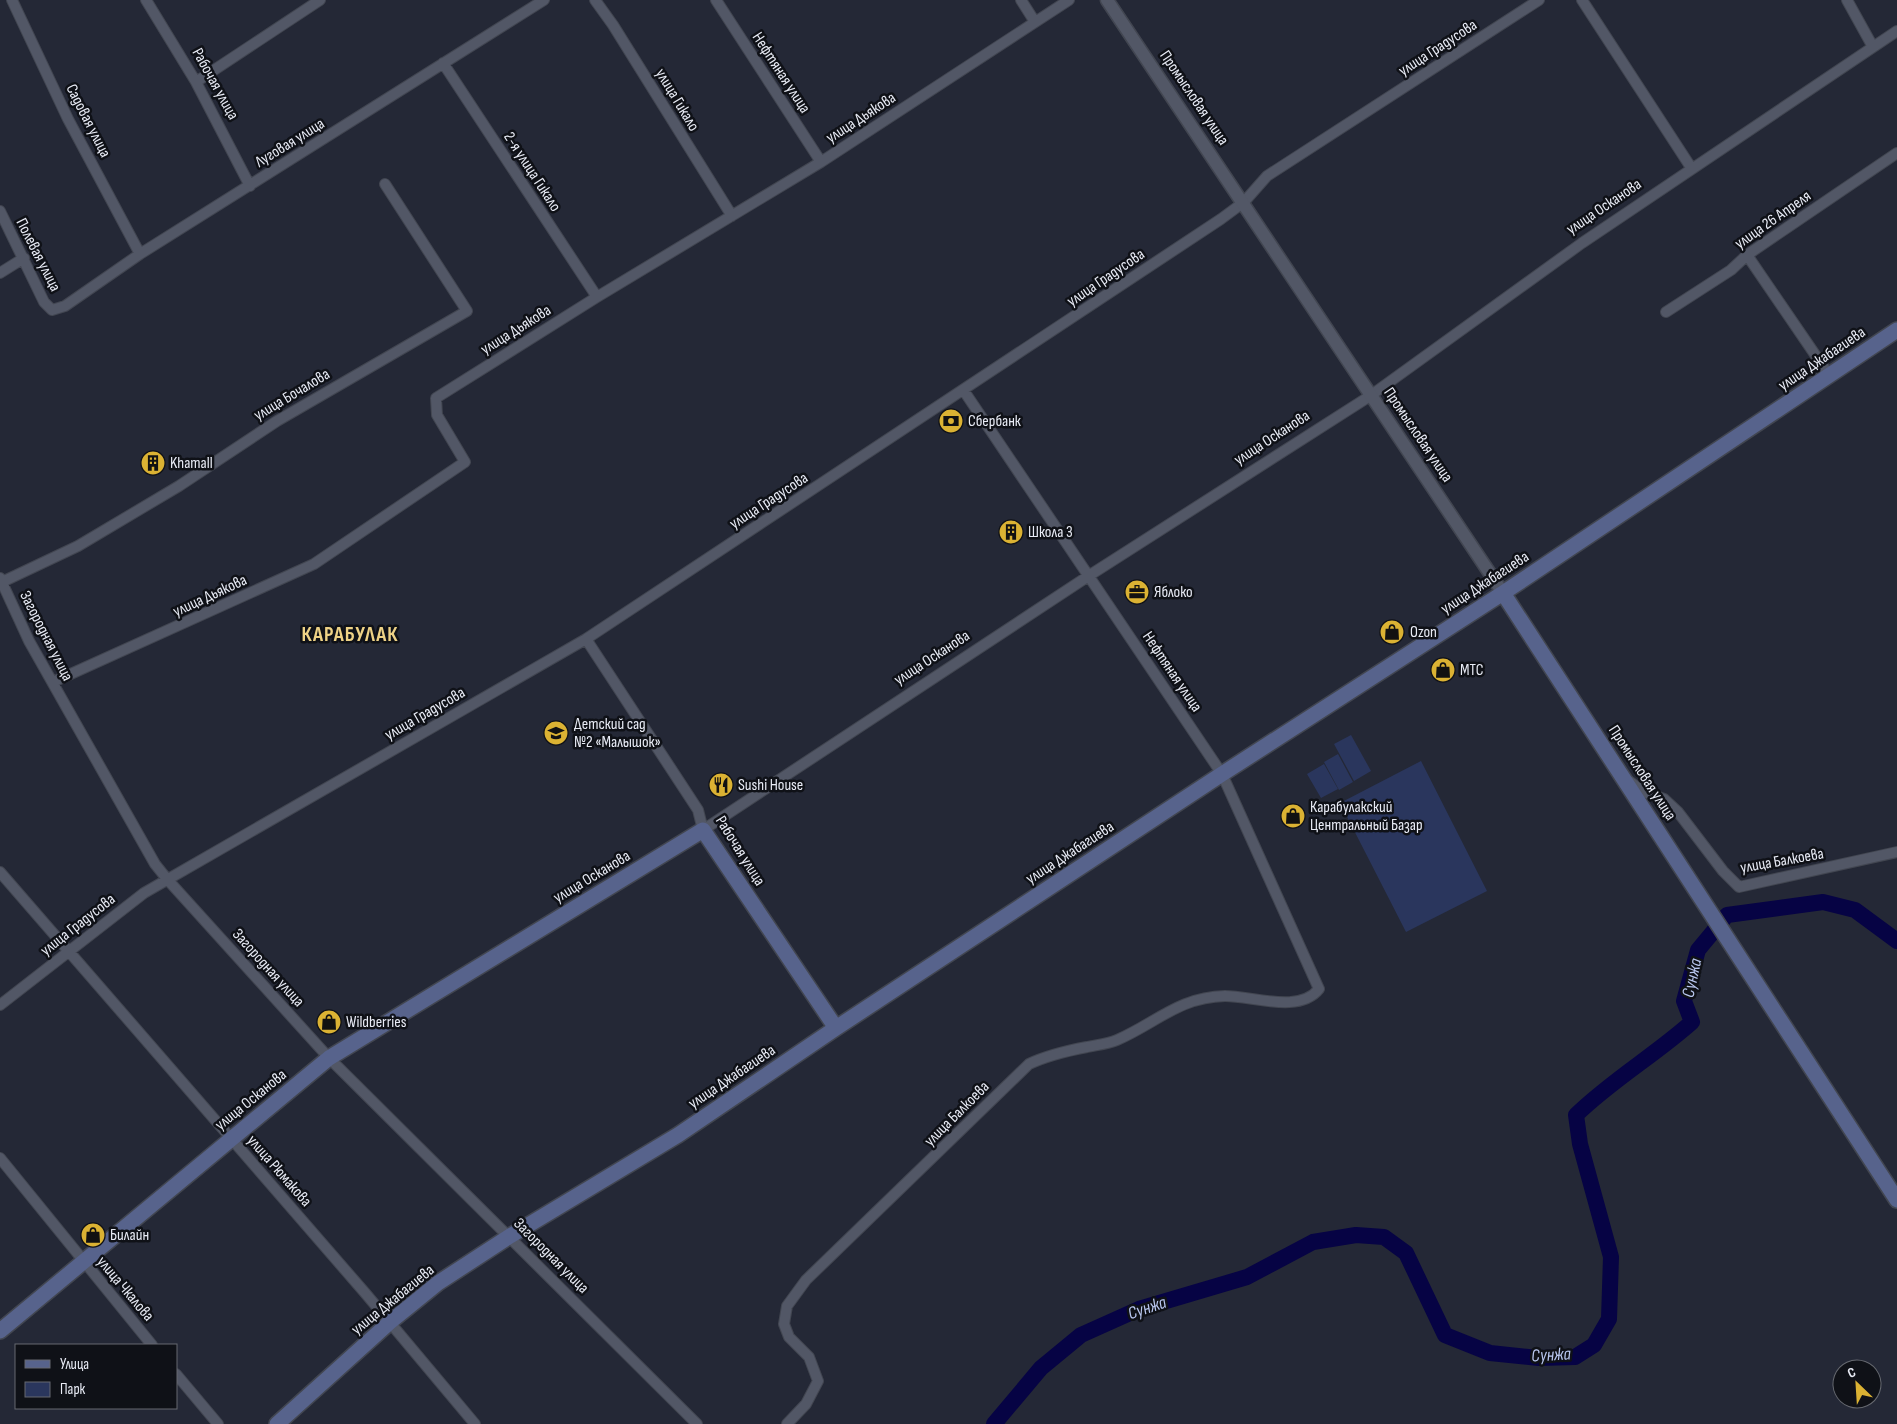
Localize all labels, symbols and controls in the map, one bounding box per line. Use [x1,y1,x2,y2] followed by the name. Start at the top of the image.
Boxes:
[1395,16,1481,80] street label: улица Градусова
[748,29,814,117] street label: Нефтяная улица
[188,45,242,123] street label: Рабочая улица
[1155,47,1233,149] street label: Промысловая улица
[651,65,703,135] street label: улица Гикало
[61,81,115,161] street label: Садовая улица
[823,88,899,148] street label: улица Дьякова
[251,114,328,172] street label: Луговая улица
[499,129,565,215] street label: 2-я улица Гикало
[1563,175,1645,239] street label: улица Осканова
[1731,187,1815,253] street label: улица 26 Апреля
[11,215,65,295] street label: Полевая улица
[1064,245,1148,311] street label: улица Градусова
[477,301,555,359] street label: улица Дьякова
[1775,323,1869,395] street label: улица Джабагиева
[251,365,333,425] street label: улица Бочалова
[1379,384,1457,486] street label: Промысловая улица
[1231,407,1313,469] street label: улица Осканова
[938,408,964,434] bank icon: Сбербанк
[968,412,1022,431] place label: Сбербанк
[140,450,166,476] building icon: Khamall
[170,454,213,473] place label: Khamall
[726,469,812,533] street label: улица Градусова
[998,519,1024,545] building icon: Школа 3
[1028,523,1073,542] place label: Школа 3
[1437,548,1533,618] street label: улица Джабагиева
[170,571,250,621] street label: улица Дьякова
[1124,579,1150,605] office icon: Яблоко
[1154,583,1193,602] place label: Яблоко
[15,588,77,684] street label: Загородная улица
[1379,619,1405,645] shop icon: Ozon
[302,622,399,647] district label: КАРАБУЛАК
[1410,623,1437,642] place label: Ozon
[891,627,973,689] street label: улица Осканова
[1138,628,1206,716] street label: Нефтяная улица
[1430,657,1456,683] shop icon: МТС
[1460,661,1484,680] place label: МТС
[381,683,469,745] street label: улица Градусова
[574,715,661,752] place label: Детский сад №2 «Малышок»
[543,720,569,746] school or university icon: Детский сад №2 «Малышок»
[1604,722,1680,824] street label: Промысловая улица
[708,772,734,798] restaurant icon: Sushi House
[738,776,803,795] place label: Sushi House
[1310,798,1423,835] place label: Карабулакский Центральный Базар
[1280,803,1306,829] shop icon: Карабулакский Центральный Базар
[711,813,769,889] street label: Рабочая улица
[1022,818,1118,888] street label: улица Джабагиева
[1739,844,1825,878] street label: улица Балкоева
[550,847,634,907] street label: улица Осканова
[37,890,119,960] street label: улица Градусова
[228,925,308,1011] street label: Загородная улица
[1678,956,1707,999] water label: Сунжа
[316,1009,342,1035] shop icon: Wildberries
[346,1013,407,1032] place label: Wildberries
[685,1041,779,1113] street label: улица Джабагиева
[211,1065,291,1135] street label: улица Осканова
[920,1077,994,1151] street label: улица Балкоева
[243,1131,315,1211] street label: улица Рюмакова
[509,1214,593,1298] street label: Загородная улица
[80,1222,106,1248] shop icon: Билайн
[110,1226,149,1245] place label: Билайн
[92,1253,158,1325] street label: улица Чкалова
[348,1261,438,1339] street label: улица Джабагиева
[1125,1291,1170,1324] water label: Сунжа
[1531,1343,1572,1367] water label: Сунжа
[15,1344,178,1409] legend
[60,1355,89,1374] text: Улица
[1832,1359,1882,1409] north arrow
[1845,1363,1859,1382] text: С
[60,1380,86,1399] text: Парк

